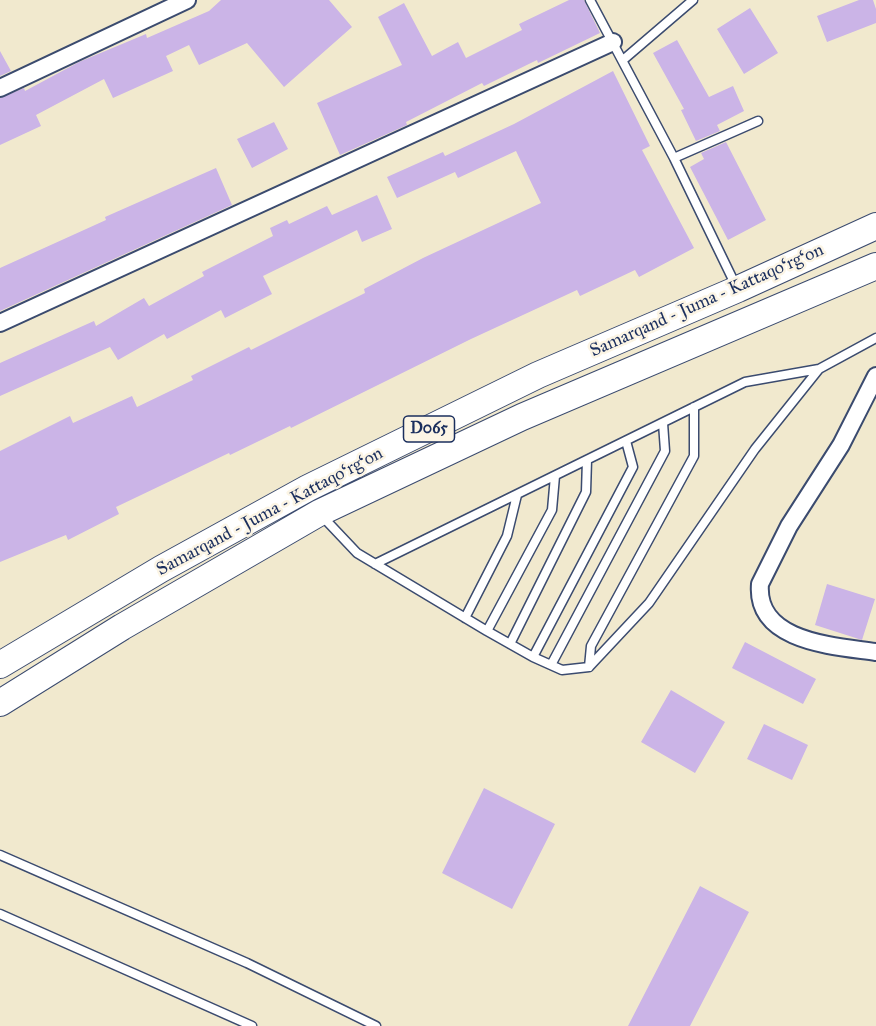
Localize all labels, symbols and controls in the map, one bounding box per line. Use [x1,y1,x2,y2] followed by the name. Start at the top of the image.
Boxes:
[587,240,827,362] street label: Samarqand - Juma - Kattaqo‘rg‘on
[404,416,454,442] road number: D065
[153,443,387,581] street label: Samarqand - Juma - Kattaqo‘rg‘on

